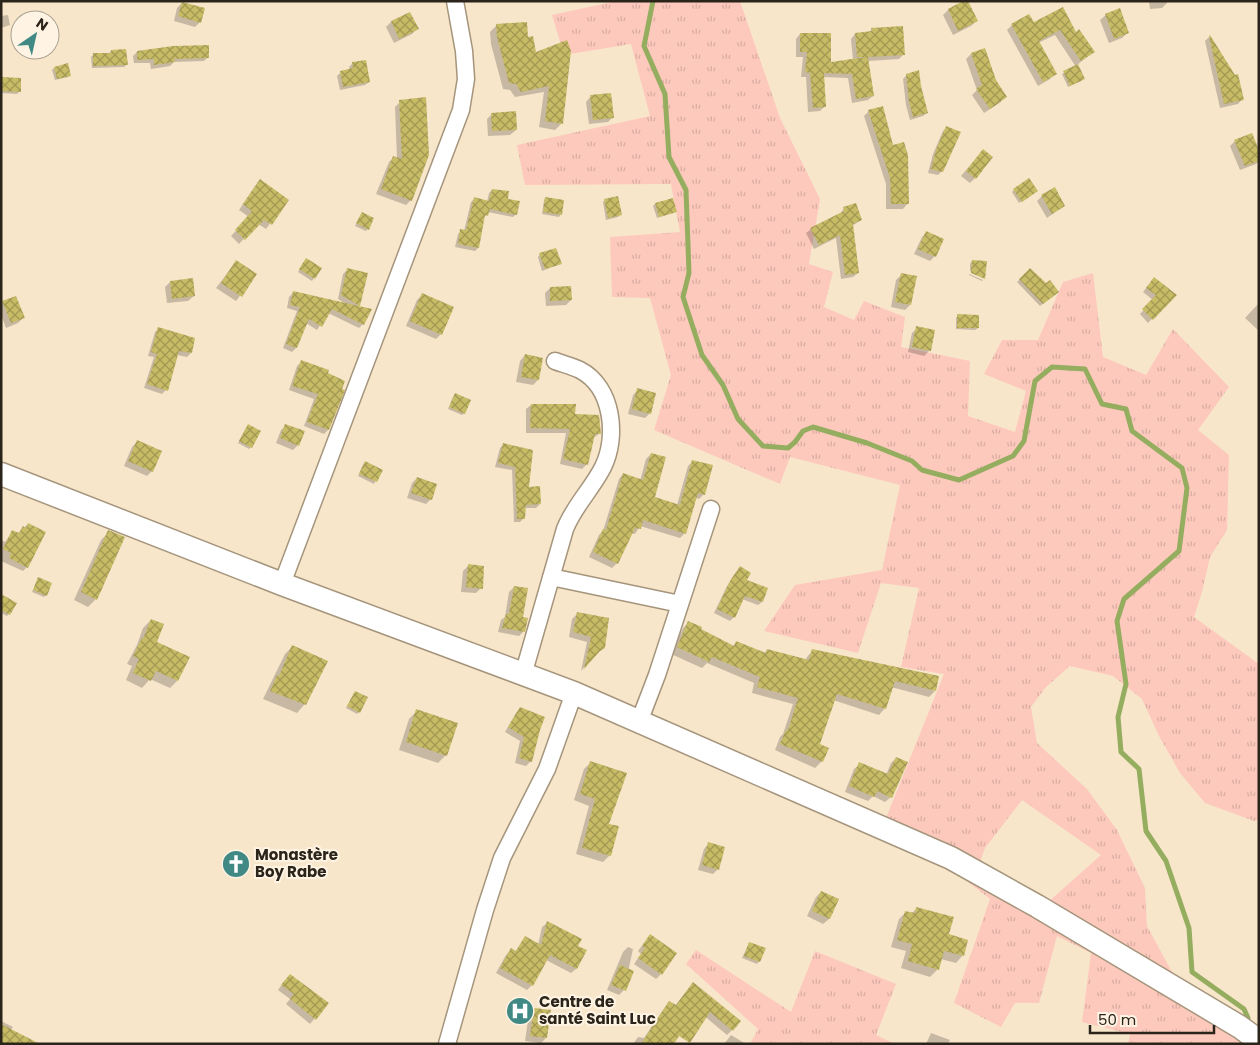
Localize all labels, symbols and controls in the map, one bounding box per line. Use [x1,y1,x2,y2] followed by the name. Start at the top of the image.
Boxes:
[10,10,60,60] north arrow
[32,13,52,35] text: N
[255,844,338,882] place label: Monastère Boy Rabe
[221,849,251,879] church icon: Monastère Boy Rabe
[539,991,656,1029] place label: Centre de santé Saint Luc
[505,996,535,1026] hospital icon: Centre de santé Saint Luc
[1090,1002,1214,1034] scale bar
[1098,1009,1136,1030] text: 50 m

